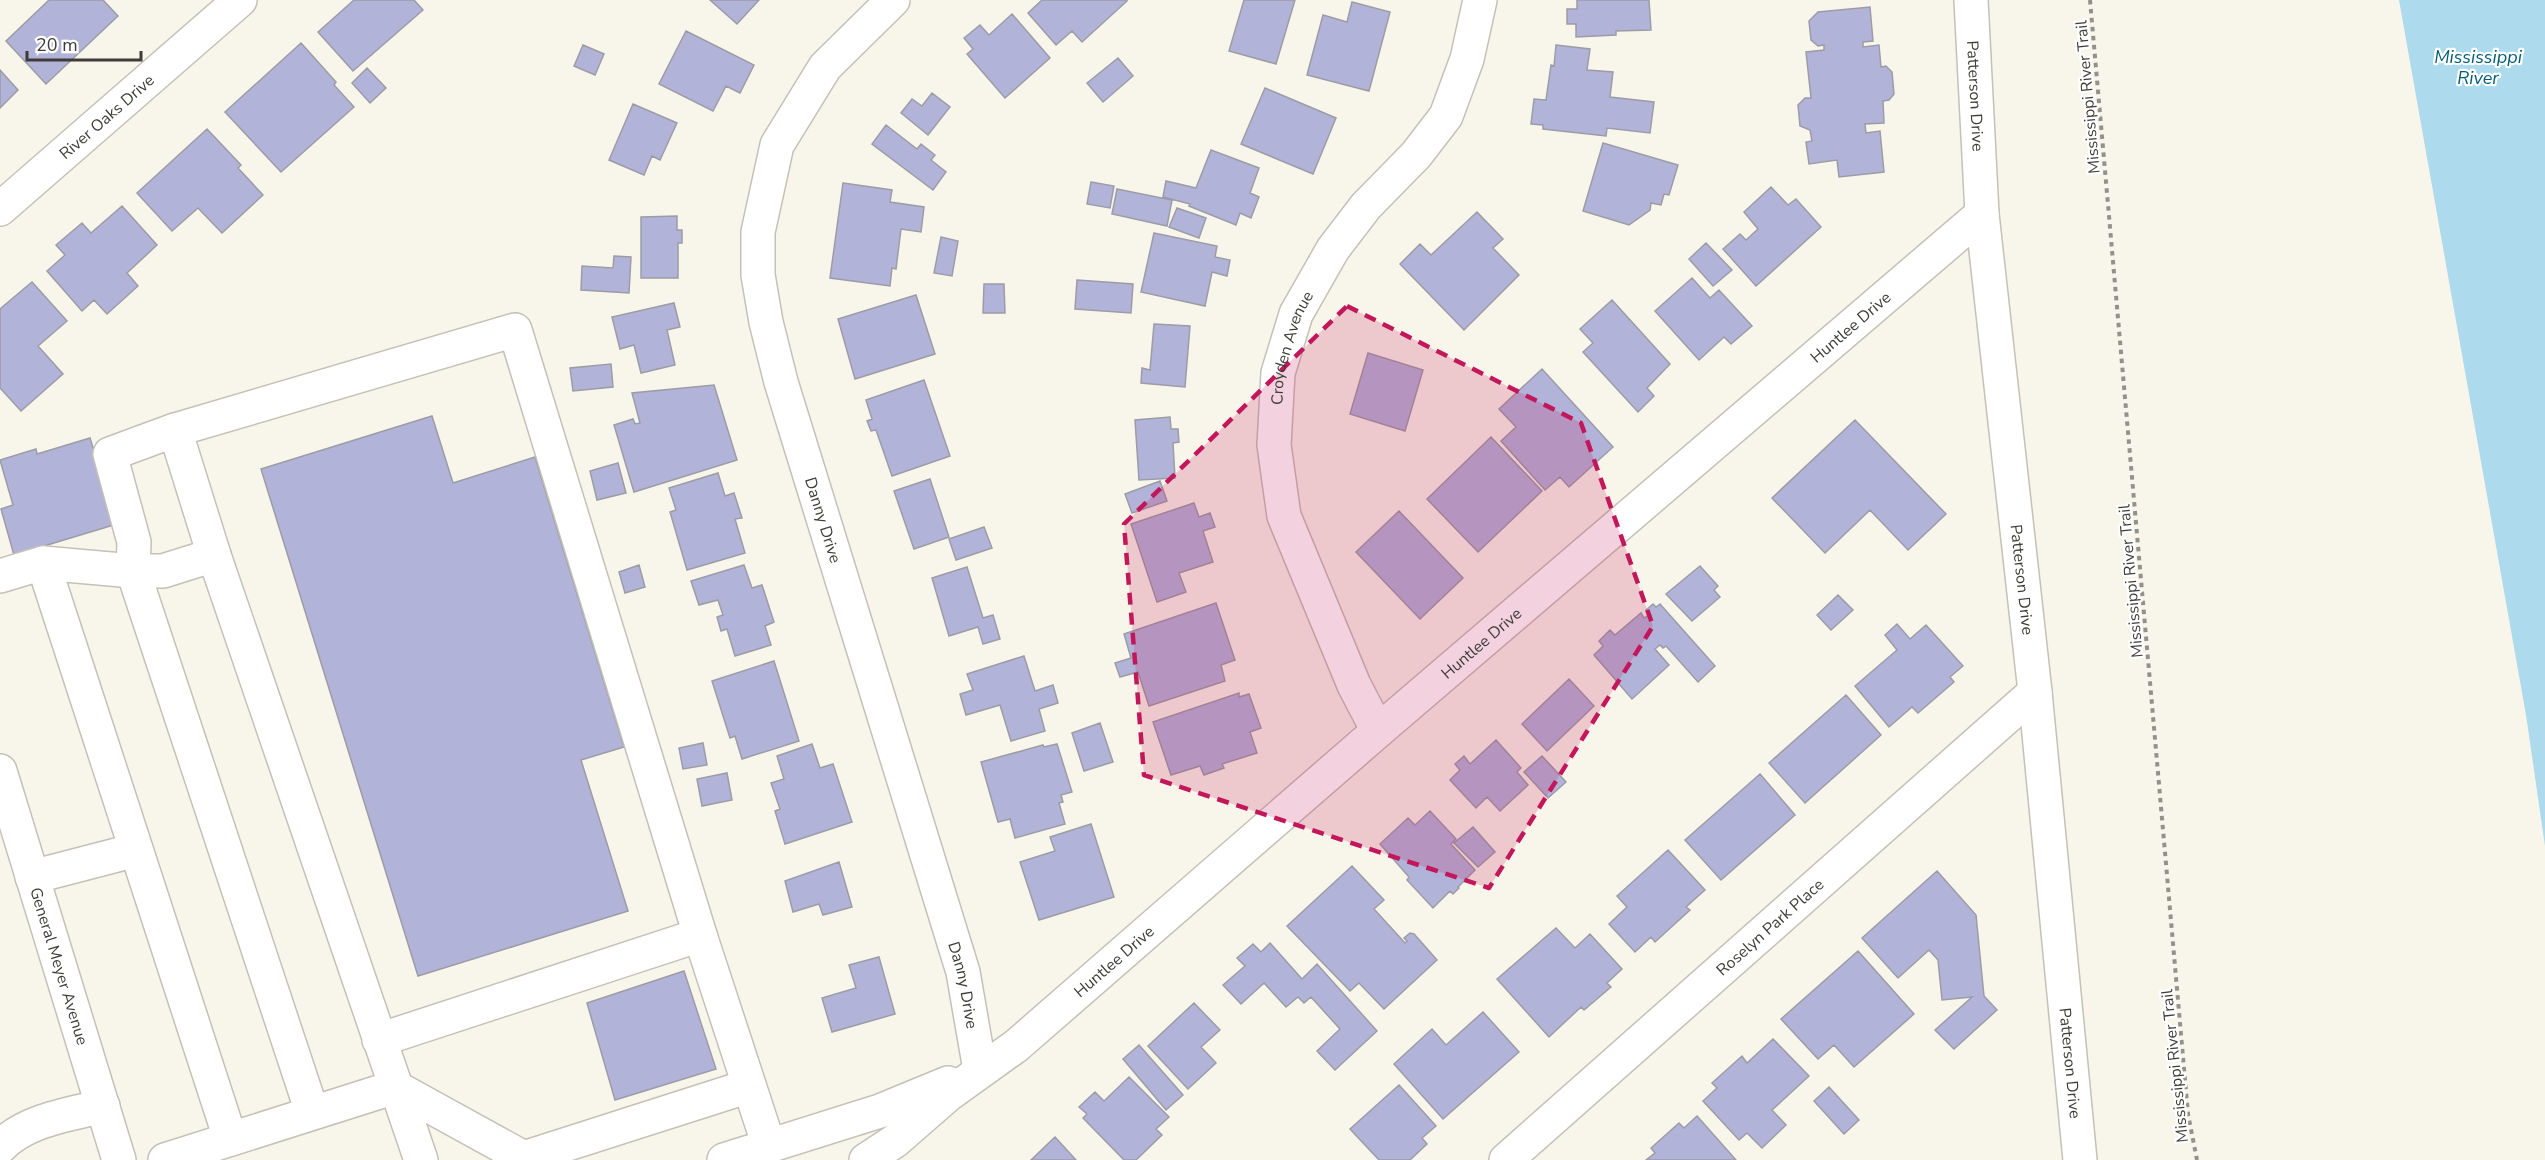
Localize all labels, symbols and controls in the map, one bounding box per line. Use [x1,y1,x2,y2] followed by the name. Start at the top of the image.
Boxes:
[2070,19,2106,175] street label: Mississippi River Trail
[27,24,141,62] scale bar
[36,33,78,57] text: 20 m
[1961,40,1989,152] street label: Patterson Drive
[2434,45,2523,90] water label: Mississippi River
[55,70,159,165] street label: River Oaks Drive
[1266,287,1319,406] street label: Croyden Avenue
[1806,287,1896,368] street label: Huntlee Drive
[799,475,846,566] street label: Danny Drive
[2113,503,2149,659] street label: Mississippi River Trail
[2004,523,2039,636] street label: Patterson Drive
[1437,603,1527,684] street label: Huntlee Drive
[1712,874,1829,981] street label: Roselyn Park Place
[24,885,93,1048] street label: General Meyer Avenue
[1069,921,1159,1003] street label: Huntlee Drive
[942,939,983,1031] street label: Danny Drive
[2156,988,2194,1144] street label: Mississippi River Trail
[2053,1007,2086,1120] street label: Patterson Drive

